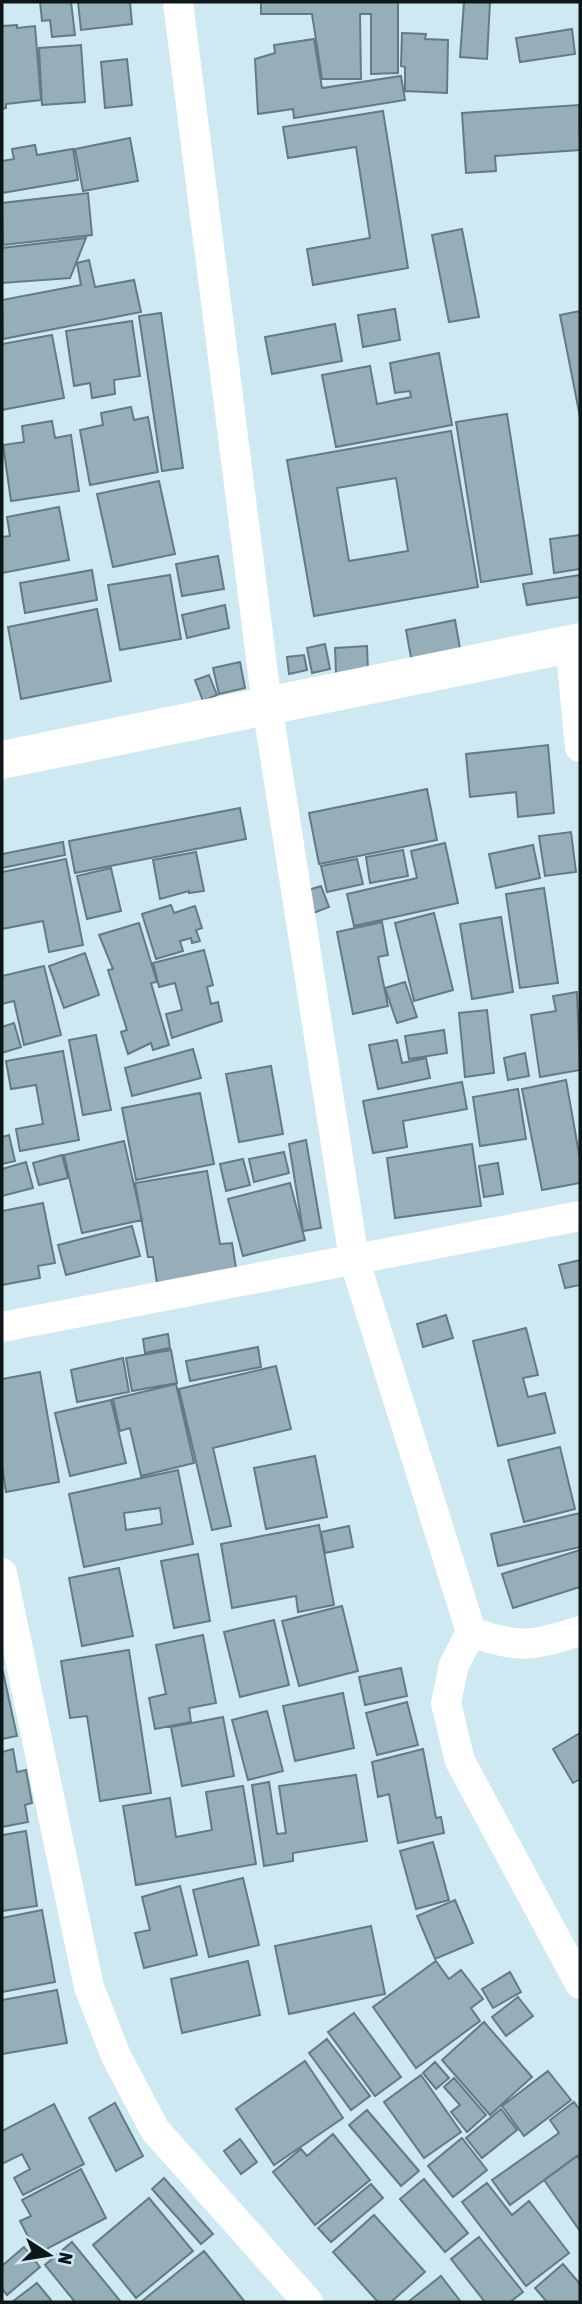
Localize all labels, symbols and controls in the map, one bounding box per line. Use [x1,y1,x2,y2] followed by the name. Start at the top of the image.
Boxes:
[14,2220,84,2290] north arrow
[54,2251,78,2266] text: N

